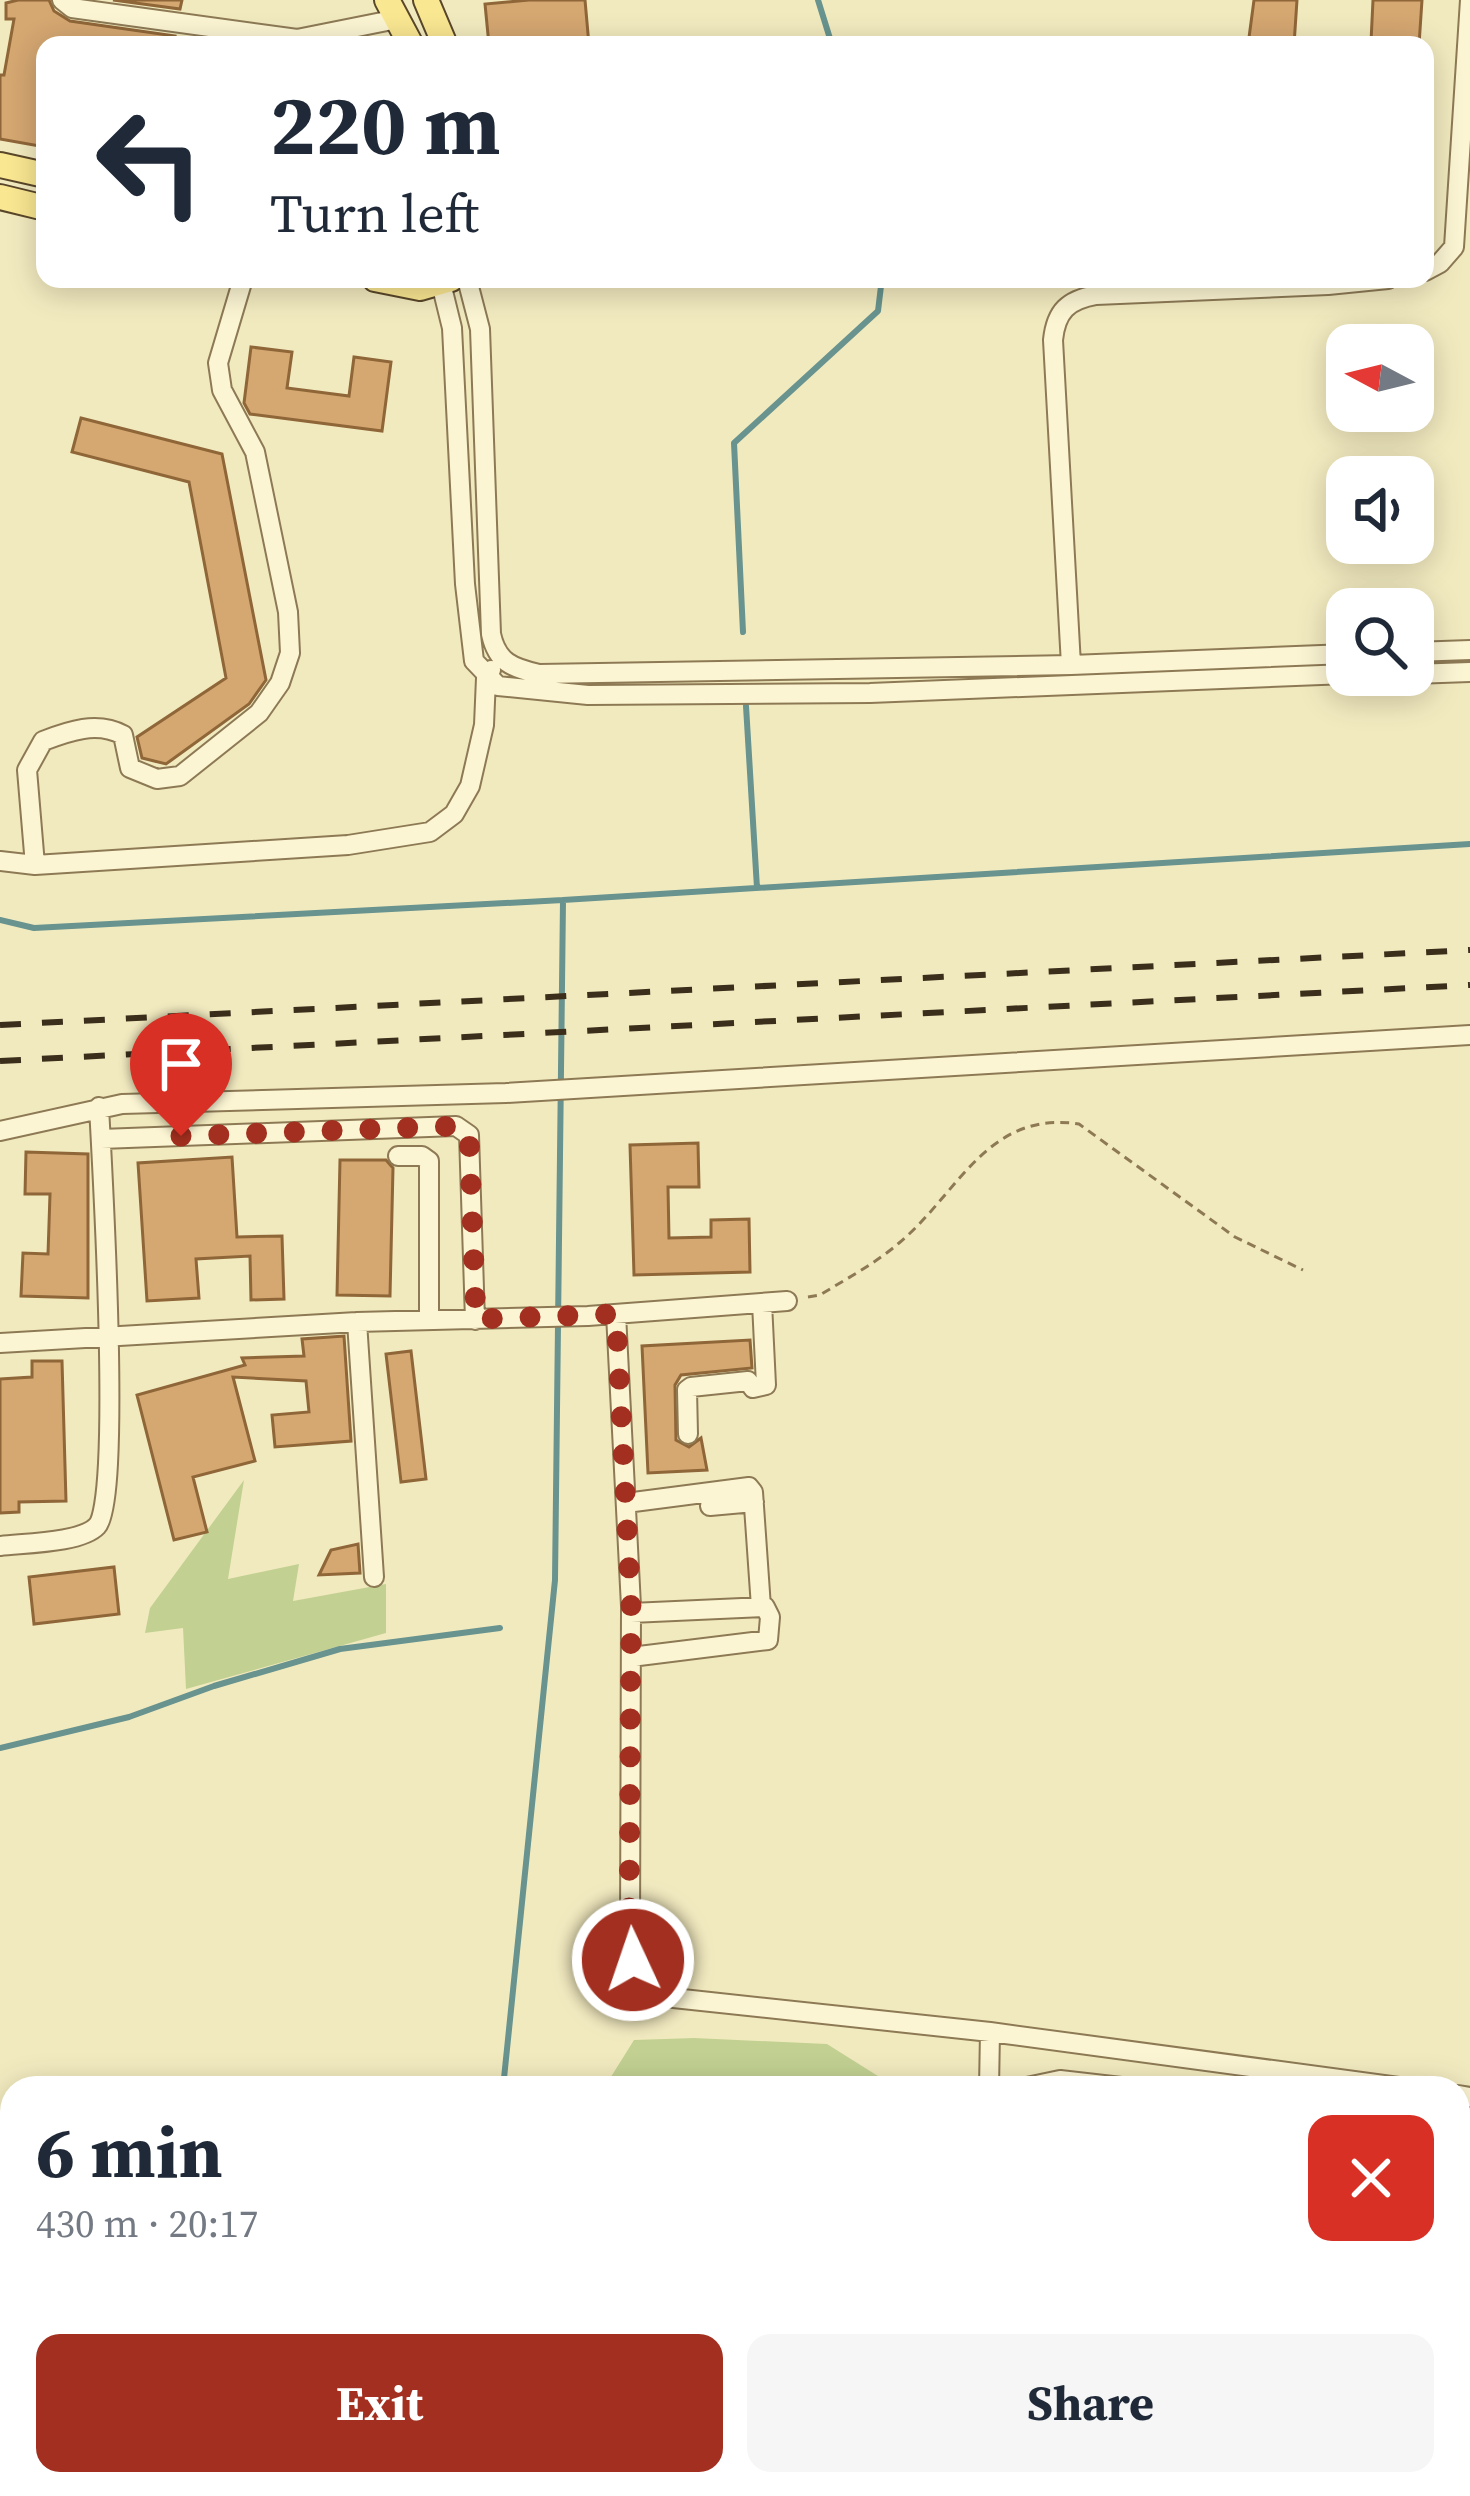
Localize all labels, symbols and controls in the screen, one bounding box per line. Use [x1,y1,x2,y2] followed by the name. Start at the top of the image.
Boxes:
[270,67,501,182] text: 220 m
[72,84,228,240] icon: left
[270,176,479,250] text: Turn left
[1326,324,1434,432] north arrow
[1326,324,1434,696] map controls
[1326,456,1434,564] button: sound
[1326,588,1434,696] button: search
[130,1013,232,1136] pin
[148,1031,214,1097] icon: arrive
[570,1897,696,2023] position arrow
[36,2102,223,2201] text: 6 min
[1308,2115,1434,2241] button: close
[36,2197,258,2250] text: 430 m · 20:17
[36,2334,723,2472] button: Exit
[747,2334,1434,2472] button: Share

